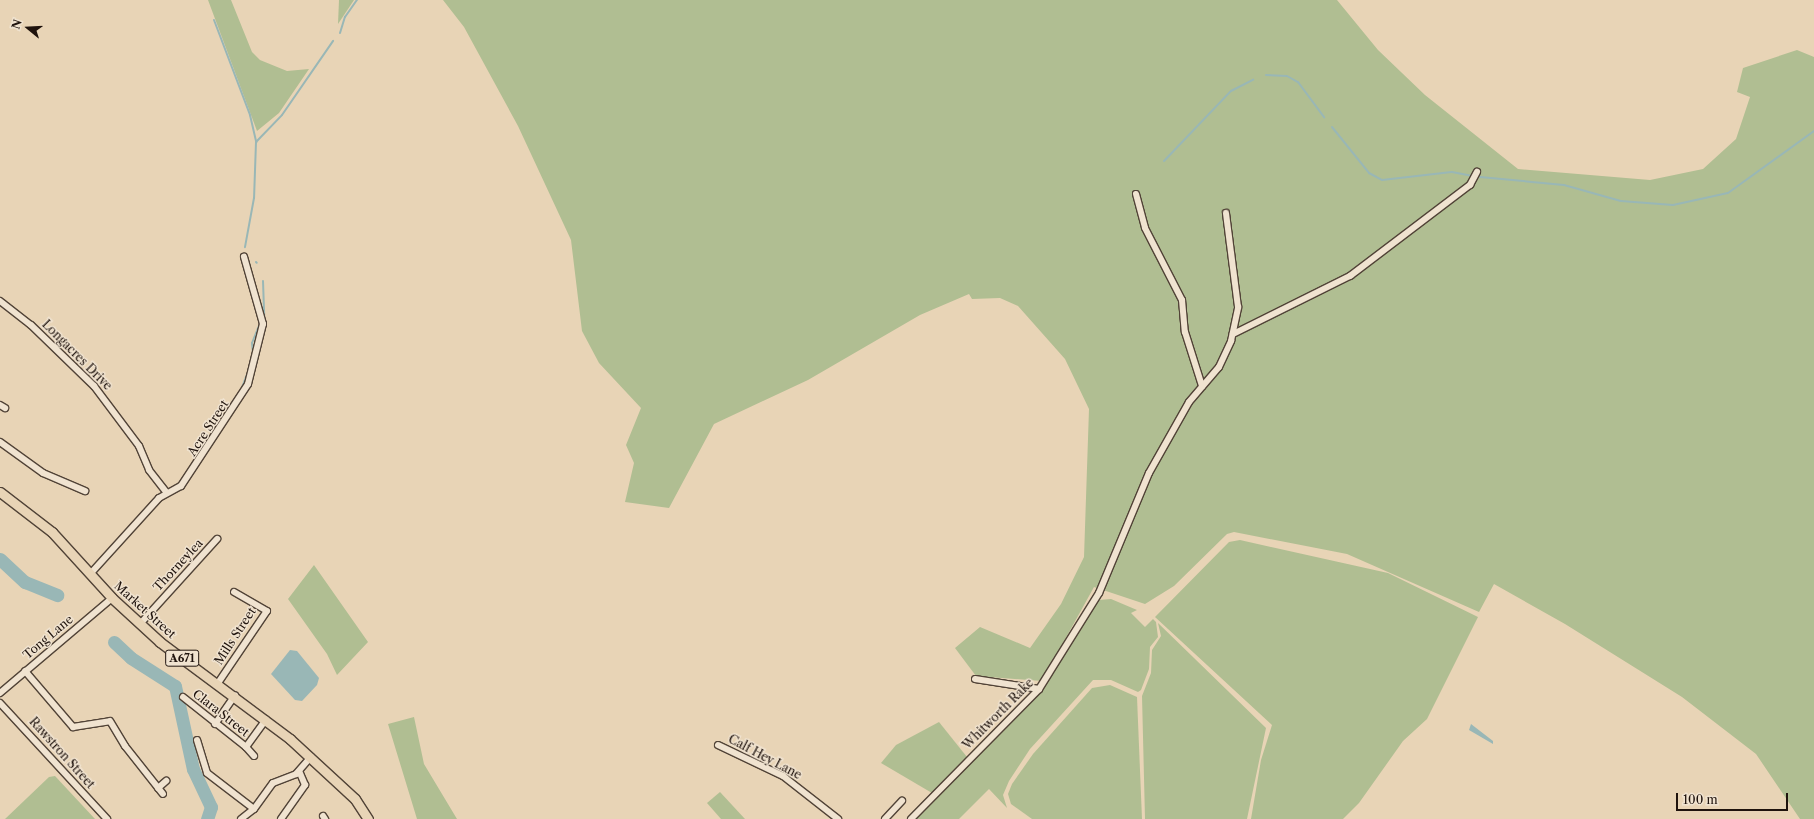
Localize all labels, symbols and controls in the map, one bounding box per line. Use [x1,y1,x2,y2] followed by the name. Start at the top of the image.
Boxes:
[8,8,48,48] north arrow
[8,18,25,31] text: N
[39,317,115,393] street label: Longacres Drive
[185,397,231,459] street label: Acre Street
[150,536,206,594] street label: Thorneylea
[111,579,179,641] street label: Market Street
[211,605,259,667] street label: Mills Street
[20,612,76,662] street label: Tong Lane
[165,649,199,667] road number: A671
[960,676,1036,752] street label: Whitworth Rake
[190,686,252,740] street label: Clara Street
[26,714,98,792] street label: Rawstron Street
[726,732,804,782] street label: Calf Hey Lane
[1678,785,1790,811] scale bar
[1683,792,1718,807] text: 100 m

